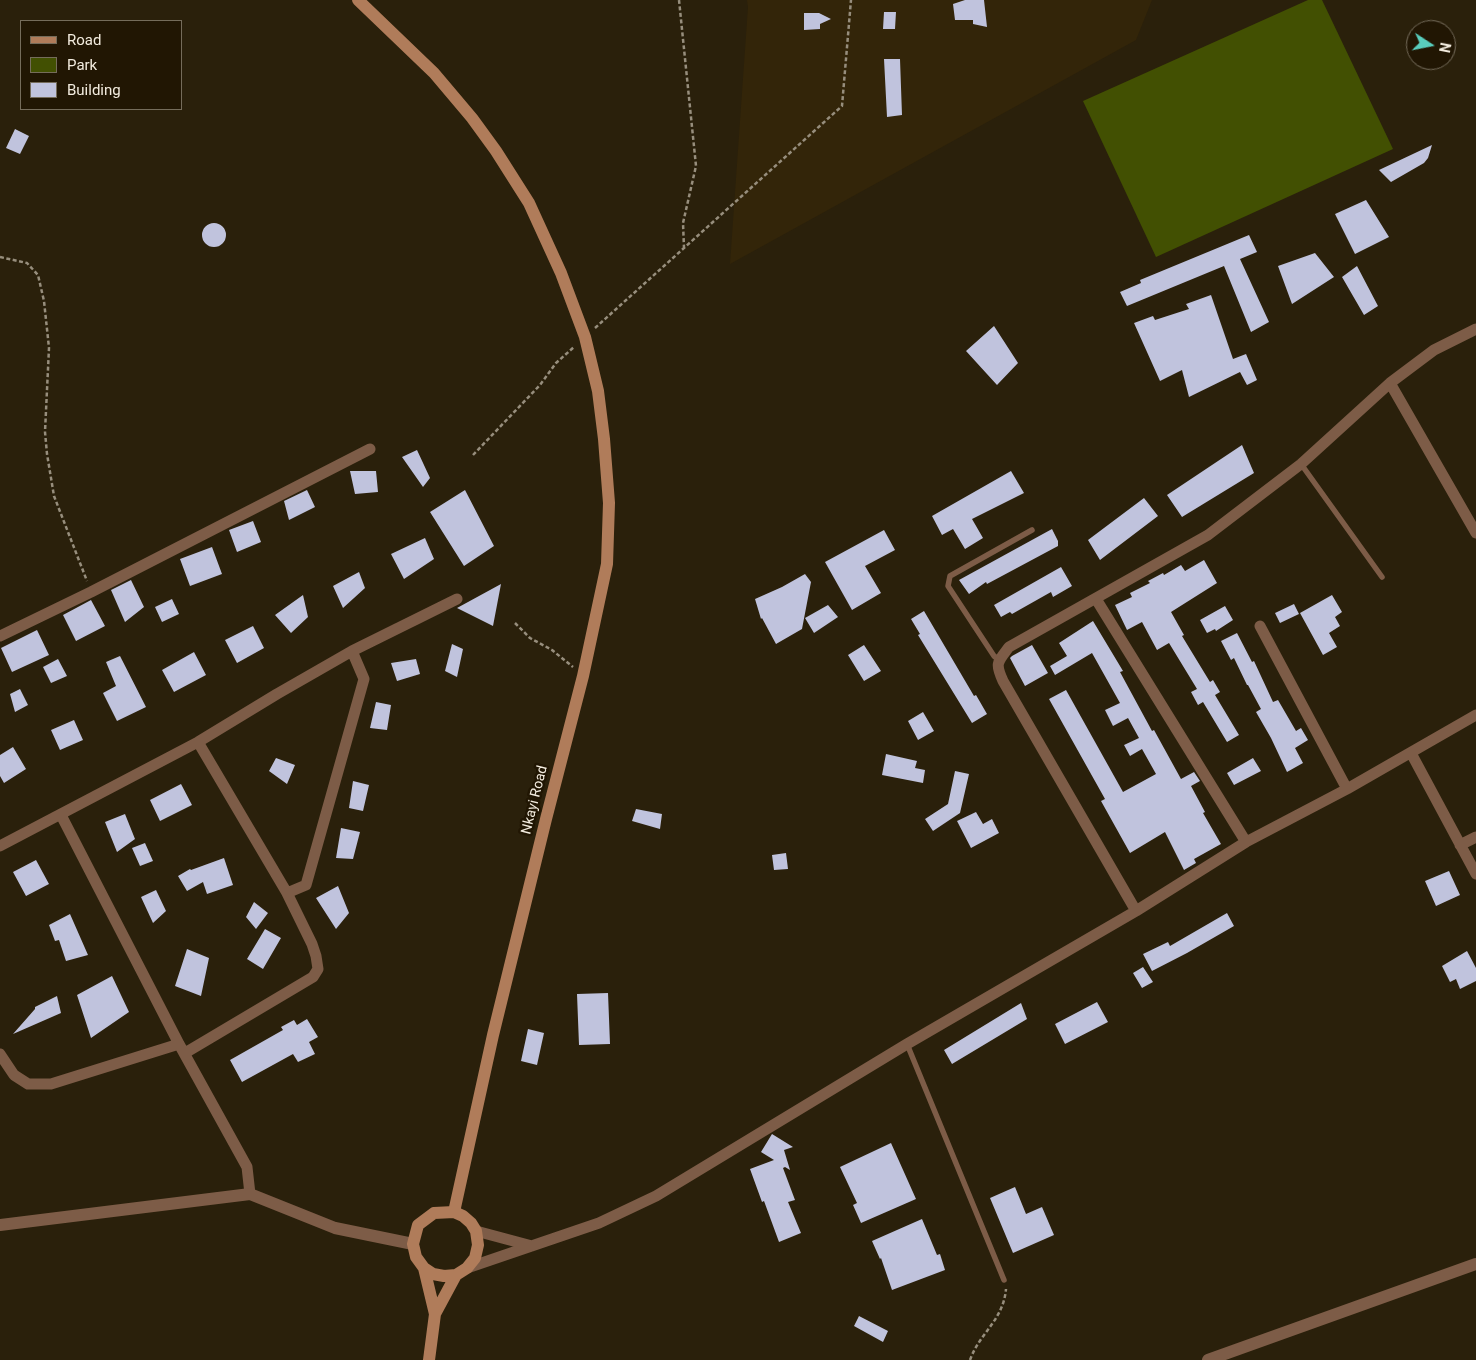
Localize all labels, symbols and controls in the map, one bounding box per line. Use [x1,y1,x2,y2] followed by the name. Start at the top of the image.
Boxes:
[20,20,182,110] legend
[1406,20,1456,70] north arrow
[67,31,101,49] text: Road
[1436,41,1454,54] text: N
[67,56,97,74] text: Park
[67,81,121,99] text: Building
[518,764,552,836] street label: Nkayi Road

